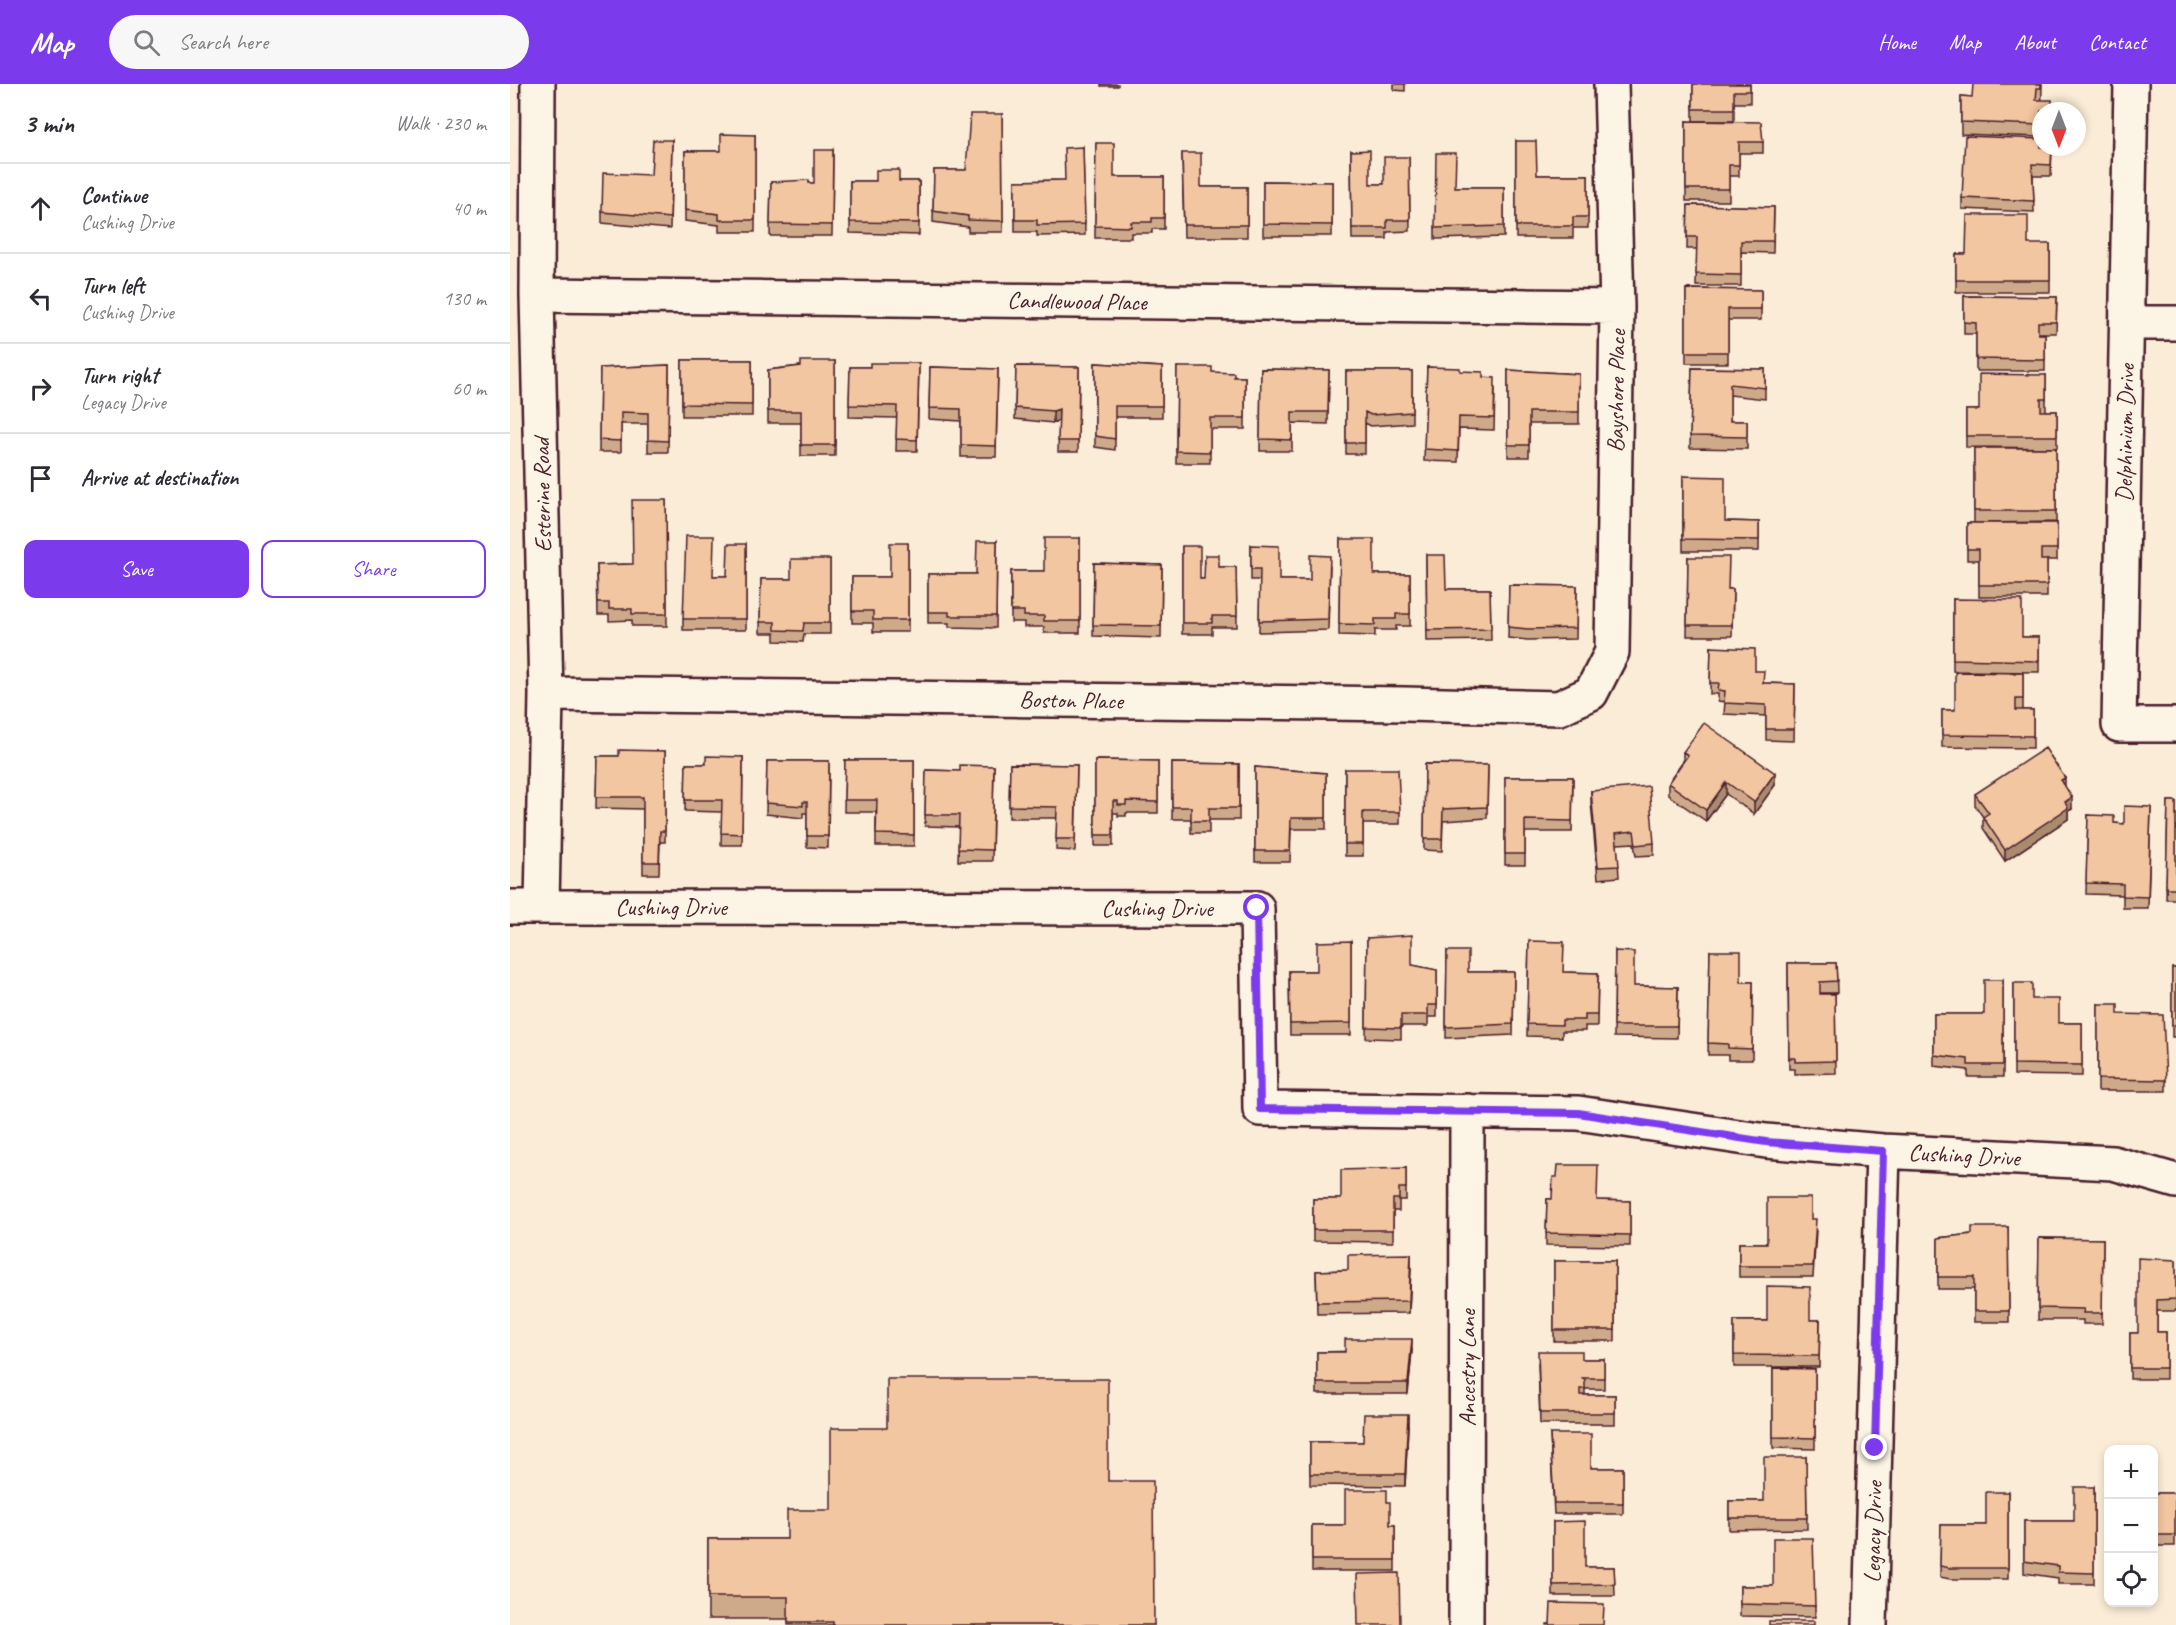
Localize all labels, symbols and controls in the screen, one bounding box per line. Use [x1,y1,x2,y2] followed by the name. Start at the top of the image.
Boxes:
[109,15,529,69] search box
[30,25,73,60] text: Map
[130,26,163,59] icon: search
[178,28,268,56] text: Search here
[1878,29,1916,55] text: Home
[1949,29,1981,55] text: Map
[2014,29,2056,55] text: About
[2089,29,2146,55] text: Contact
[2032,102,2086,156] north arrow
[24,107,74,140] text: 3 min
[396,111,486,136] text: Walk · 230 m
[81,182,147,210] text: Continue
[24,192,57,225] icon: ahead
[452,196,486,221] text: 40 m
[81,210,174,235] text: Cushing Drive
[81,272,145,300] text: Turn left
[24,282,57,315] icon: left
[1007,285,1149,317] street label: Candlewood Place
[443,286,486,311] text: 130 m
[81,300,174,325] text: Cushing Drive
[1600,327,1632,453] street label: Bayshore Place
[81,362,158,390] text: Turn right
[2109,362,2141,502] street label: Delphinium Drive
[24,372,57,405] icon: right
[452,376,486,401] text: 60 m
[81,390,166,415] text: Legacy Drive
[526,434,558,552] street label: Esterine Road
[24,462,57,495] icon: arrive
[81,464,238,492] text: Arrive at destination
[24,540,249,598] button: Save
[261,540,486,598] button: Share
[1019,684,1125,716] street label: Boston Place
[615,892,729,922] street label: Cushing Drive
[1101,893,1215,923] street label: Cushing Drive
[1243,894,1269,920] route start
[1908,1137,2023,1173] street label: Cushing Drive
[1452,1307,1482,1426] street label: Ancestry Lane
[1861,1434,1887,1460] route end
[2104,1445,2158,1607] map controls
[2104,1445,2158,1499] button: +
[1857,1479,1889,1583] street label: Legacy Drive
[2104,1499,2158,1553] button: −
[2104,1553,2158,1607] button: locate

